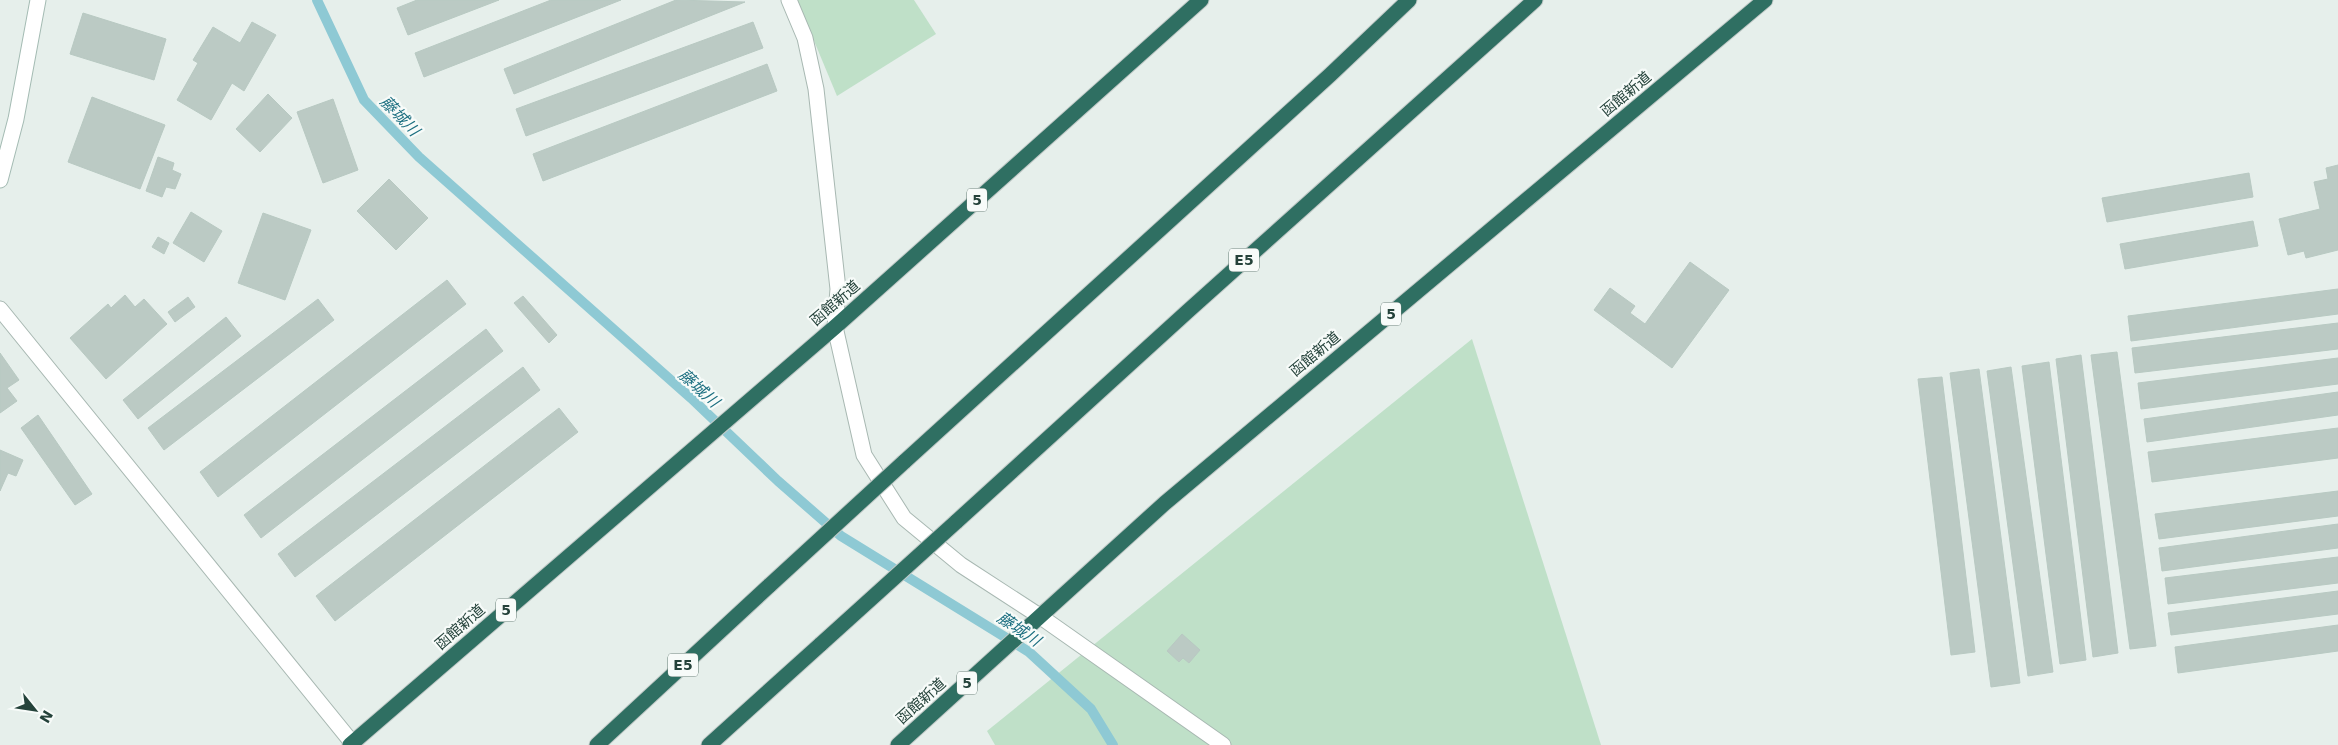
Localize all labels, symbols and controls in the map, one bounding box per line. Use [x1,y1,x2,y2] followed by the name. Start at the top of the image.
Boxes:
[1597,68,1655,120] street label: 函館新道
[376,92,425,141] water label: 藤城川
[967,188,987,212] road number: 5
[1229,248,1259,272] road number: E5
[806,277,864,329] street label: 函館新道
[1381,302,1401,326] road number: 5
[1286,328,1344,380] street label: 函館新道
[675,365,725,412] water label: 藤城川
[496,598,516,622] road number: 5
[431,601,489,653] street label: 函館新道
[994,608,1046,651] water label: 藤城川
[668,654,698,676] road number: E5
[957,671,977,694] road number: 5
[893,674,949,728] street label: 函館新道
[10,685,60,735] north arrow
[36,707,56,726] text: N

